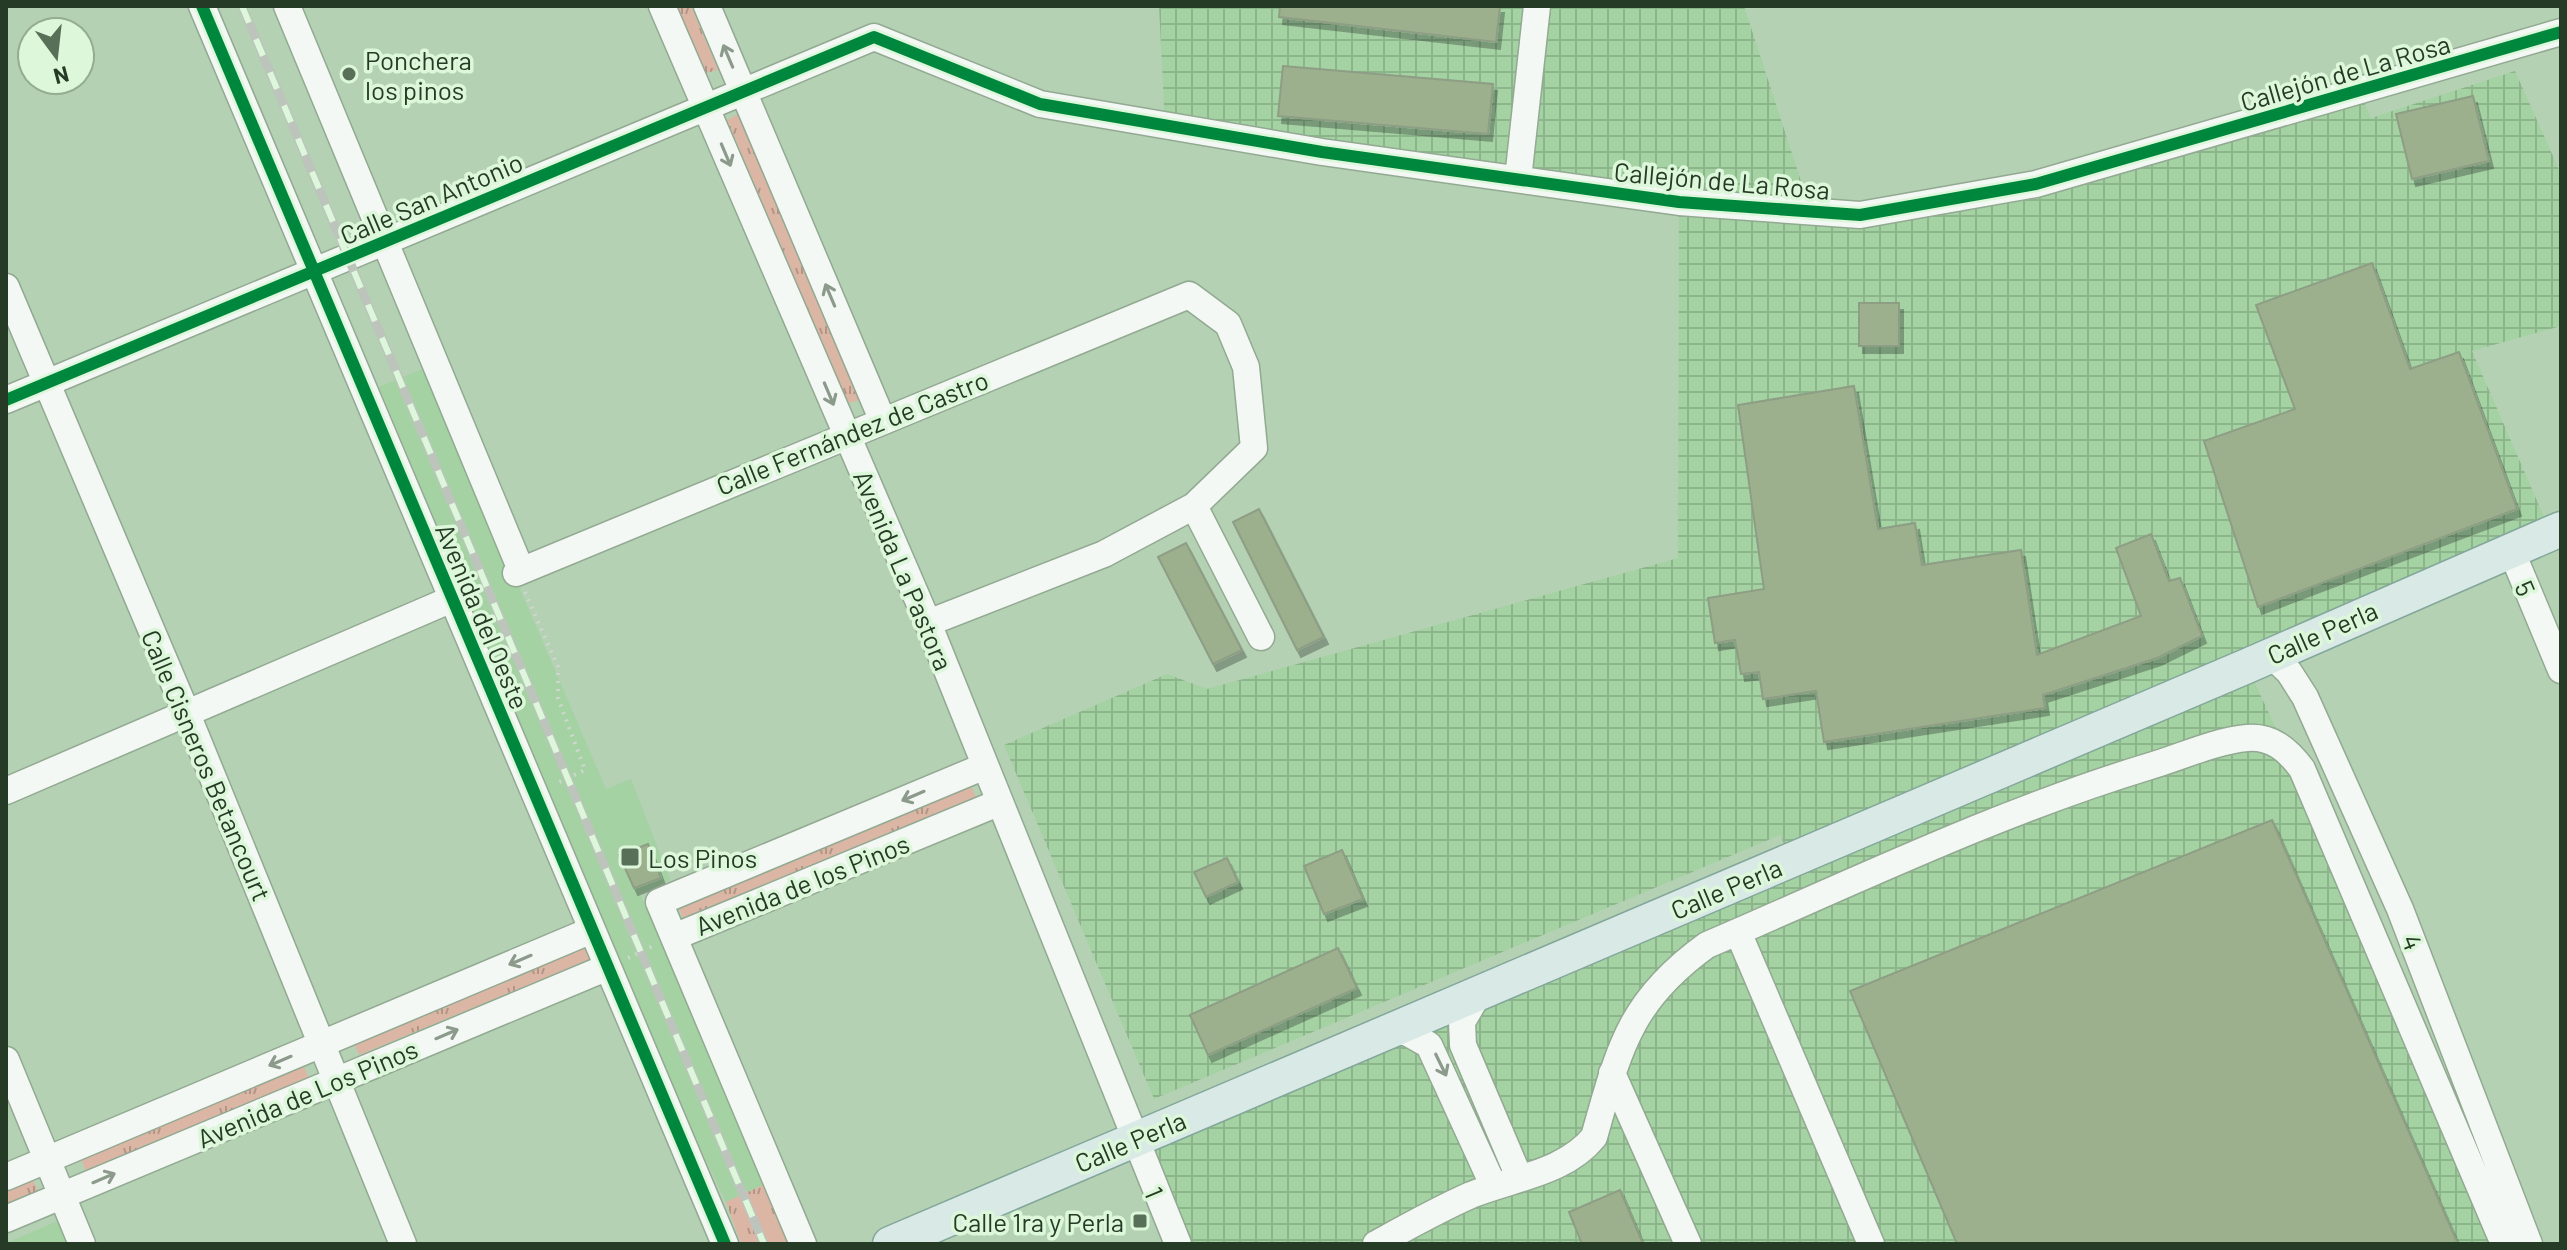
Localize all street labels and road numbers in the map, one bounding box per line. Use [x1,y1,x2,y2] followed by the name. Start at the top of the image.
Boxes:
[2237,27,2453,117] street label: Callejón de La Rosa
[335,146,527,250] street label: Calle San Antonio
[1613,155,1831,205] street label: Callejón de La Rosa
[712,363,992,501] street label: Calle Fernández de Castro
[848,465,960,675] street label: Avenida La Pastora
[430,519,536,713] street label: Avenida del Oeste
[2509,576,2543,600] street label: 5
[2262,594,2382,670] street label: Calle Perla
[136,625,278,905] street label: Calle Cisneros Betancourt
[691,827,913,941] street label: Avenida de los Pinos
[1666,851,1786,925] street label: Calle Perla
[2396,930,2430,954] street label: 4
[192,1033,422,1153] street label: Avenida de Los Pinos
[1070,1104,1190,1178] street label: Calle Perla
[1139,1182,1171,1202] street label: 1

